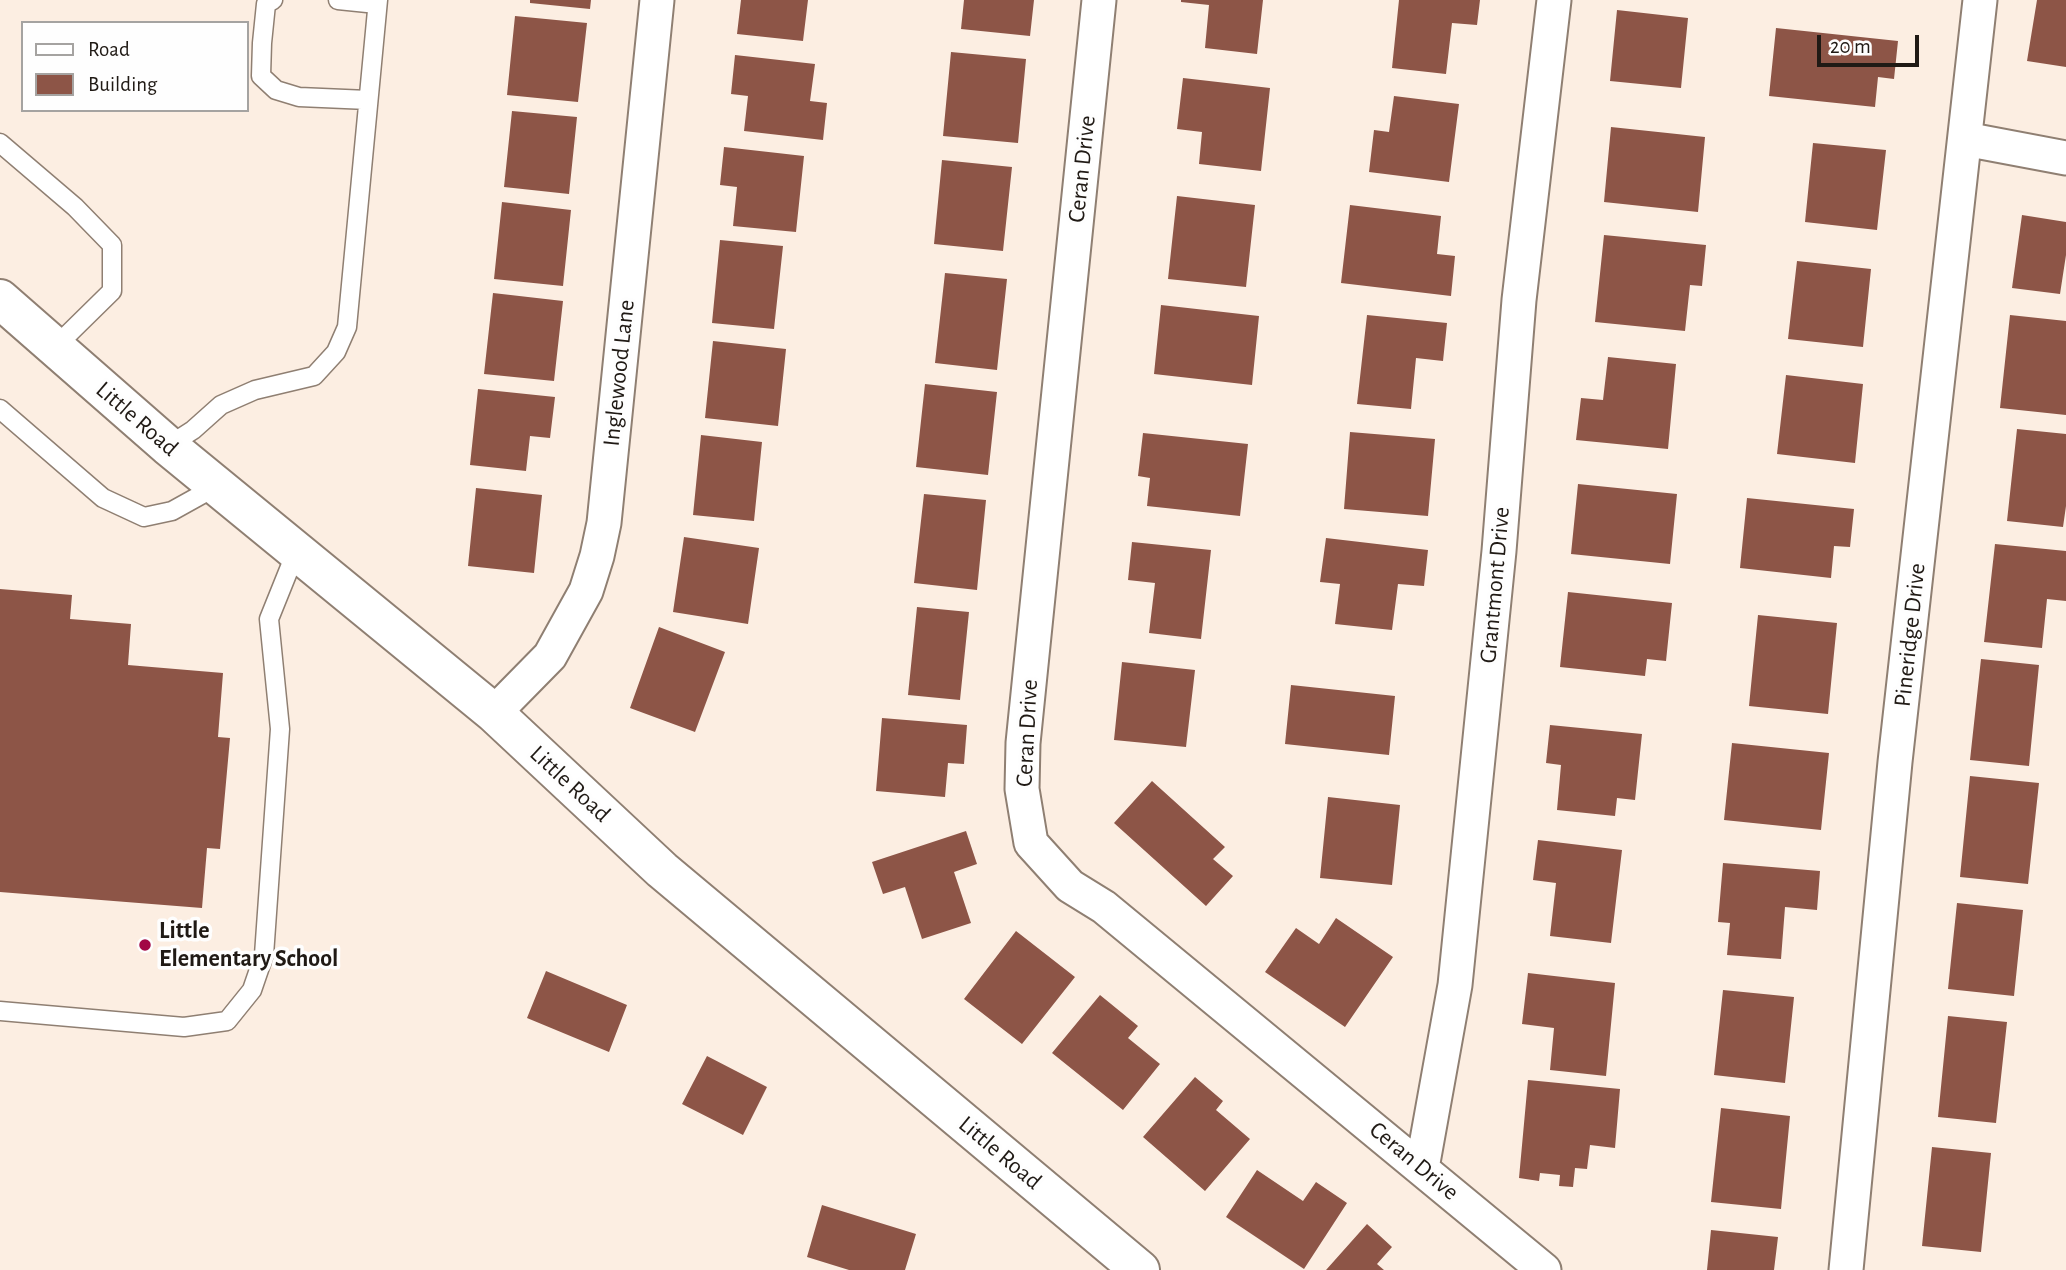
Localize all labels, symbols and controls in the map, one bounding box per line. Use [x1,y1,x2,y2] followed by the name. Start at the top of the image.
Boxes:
[21,21,248,112] legend
[1821,21,1923,65] scale bar
[1830,36,1871,57] text: 20 m
[88,39,130,60] text: Road
[88,74,157,95] text: Building
[1062,114,1102,224] street label: Ceran Drive
[597,298,641,448] street label: Inglewood Lane
[90,375,184,463] street label: Little Road
[1474,506,1516,664] street label: Grantmont Drive
[1888,562,1932,708] street label: Pineridge Drive
[1010,678,1044,788] street label: Ceran Drive
[524,739,616,829] street label: Little Road
[159,917,338,973] place label: Little Elementary School
[137,937,153,953] marker: Little Elementary School
[953,1110,1047,1196] street label: Little Road
[1363,1115,1465,1207] street label: Ceran Drive

